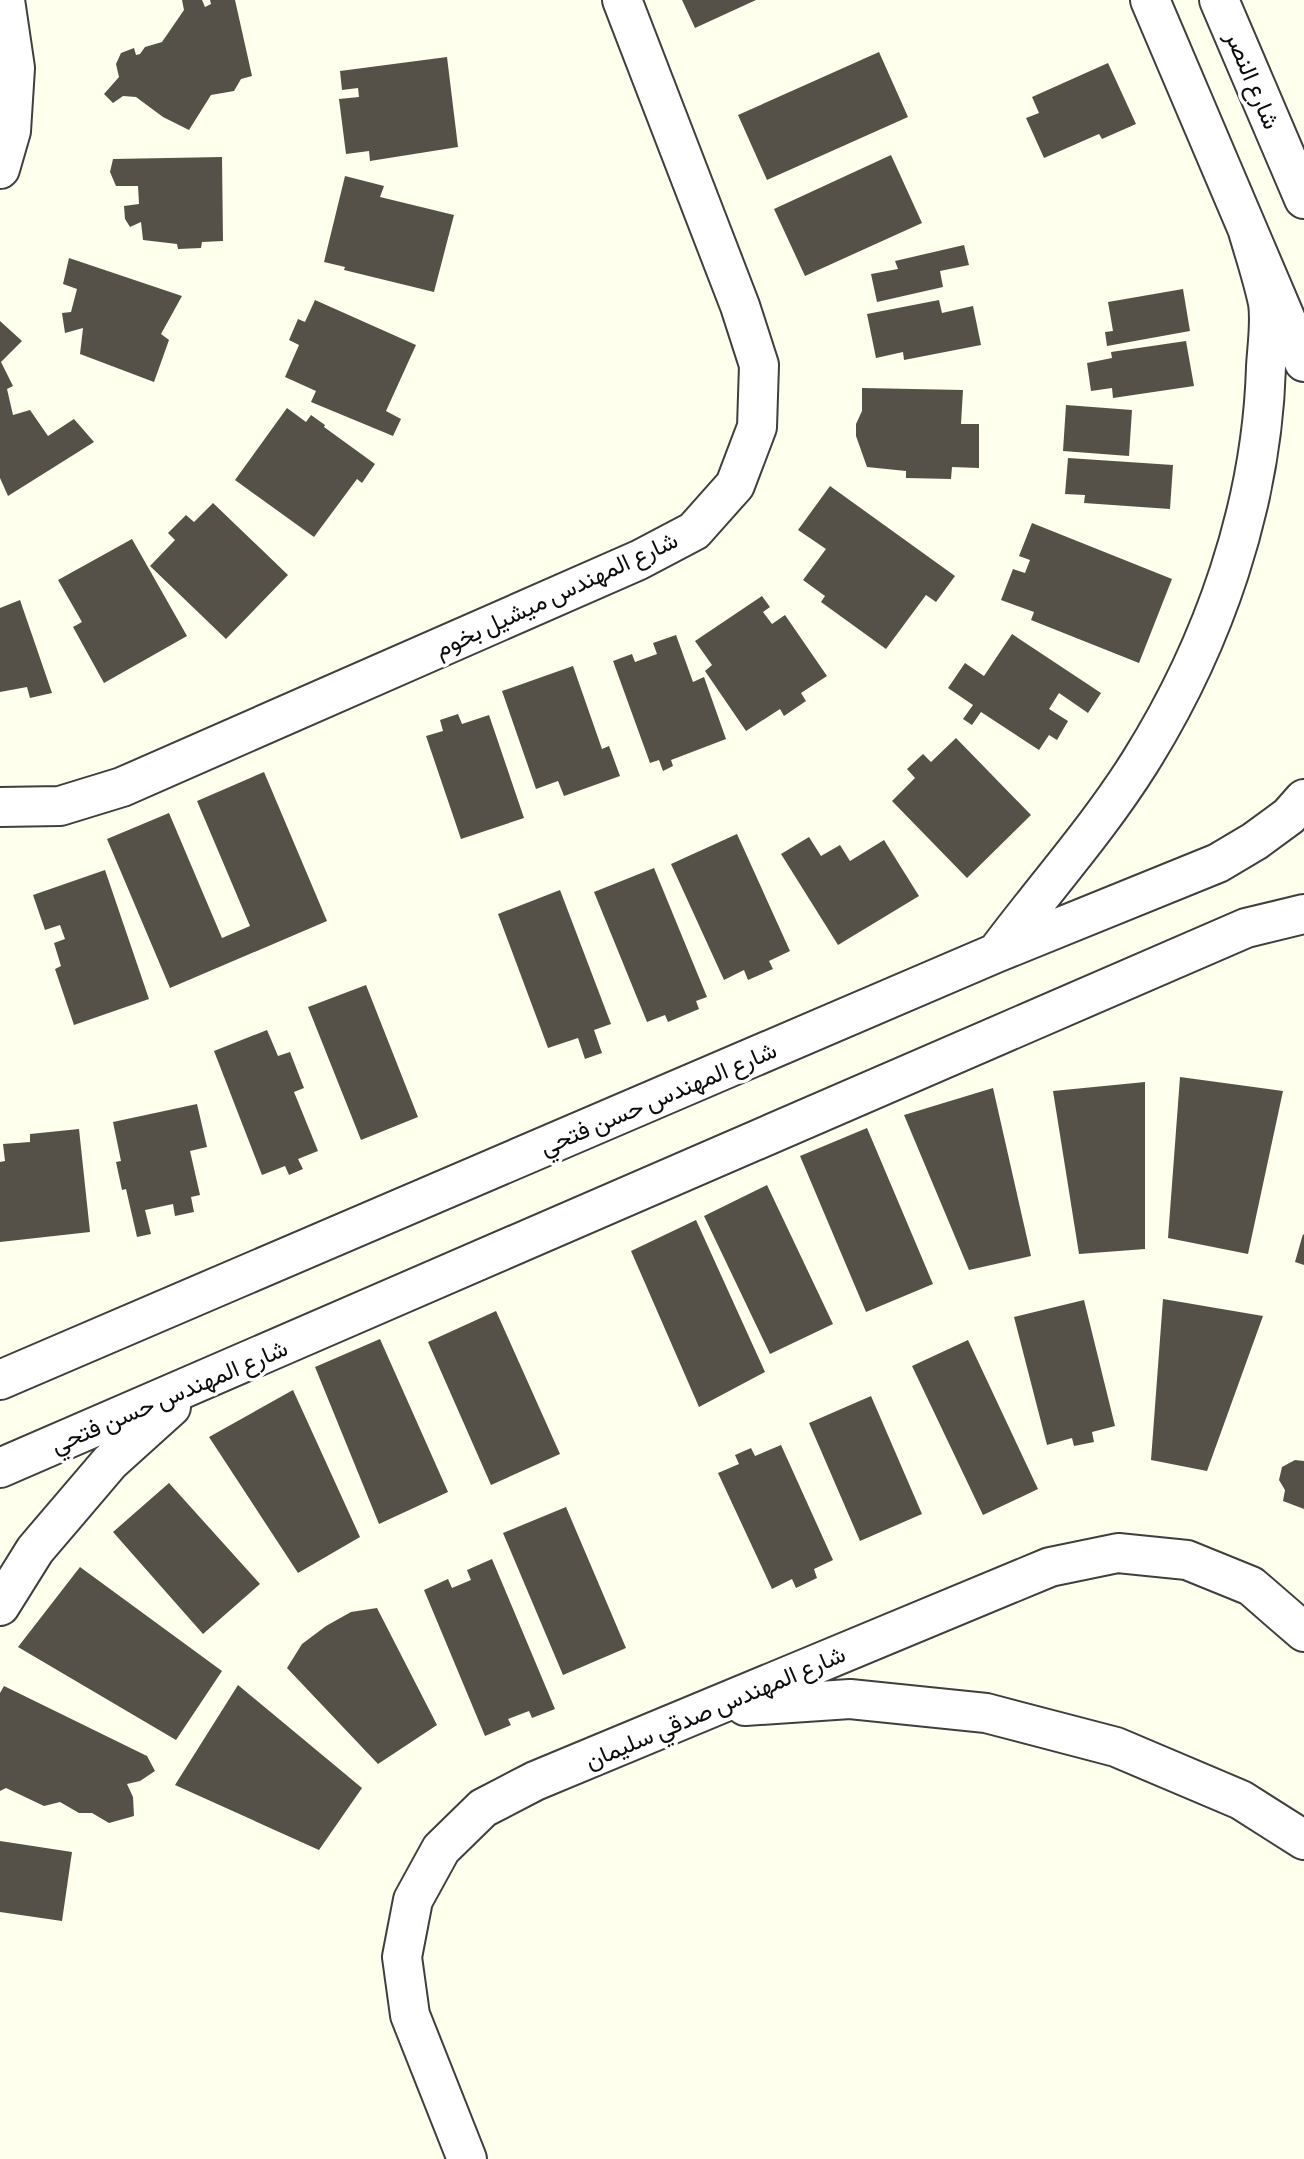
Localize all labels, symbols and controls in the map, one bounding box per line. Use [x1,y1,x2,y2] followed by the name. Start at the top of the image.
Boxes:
[1217,26,1286,134] street label: شارع النصر
[430,526,683,665] street label: شارع المهندس ميشيل بخوم
[536,1036,783,1166] street label: شارع المهندس حسن فتحي
[47,1334,294,1464] street label: شارع المهندس حسن فتحي
[581,1640,852,1780] street label: شارع المهندس صدقي سليمان

